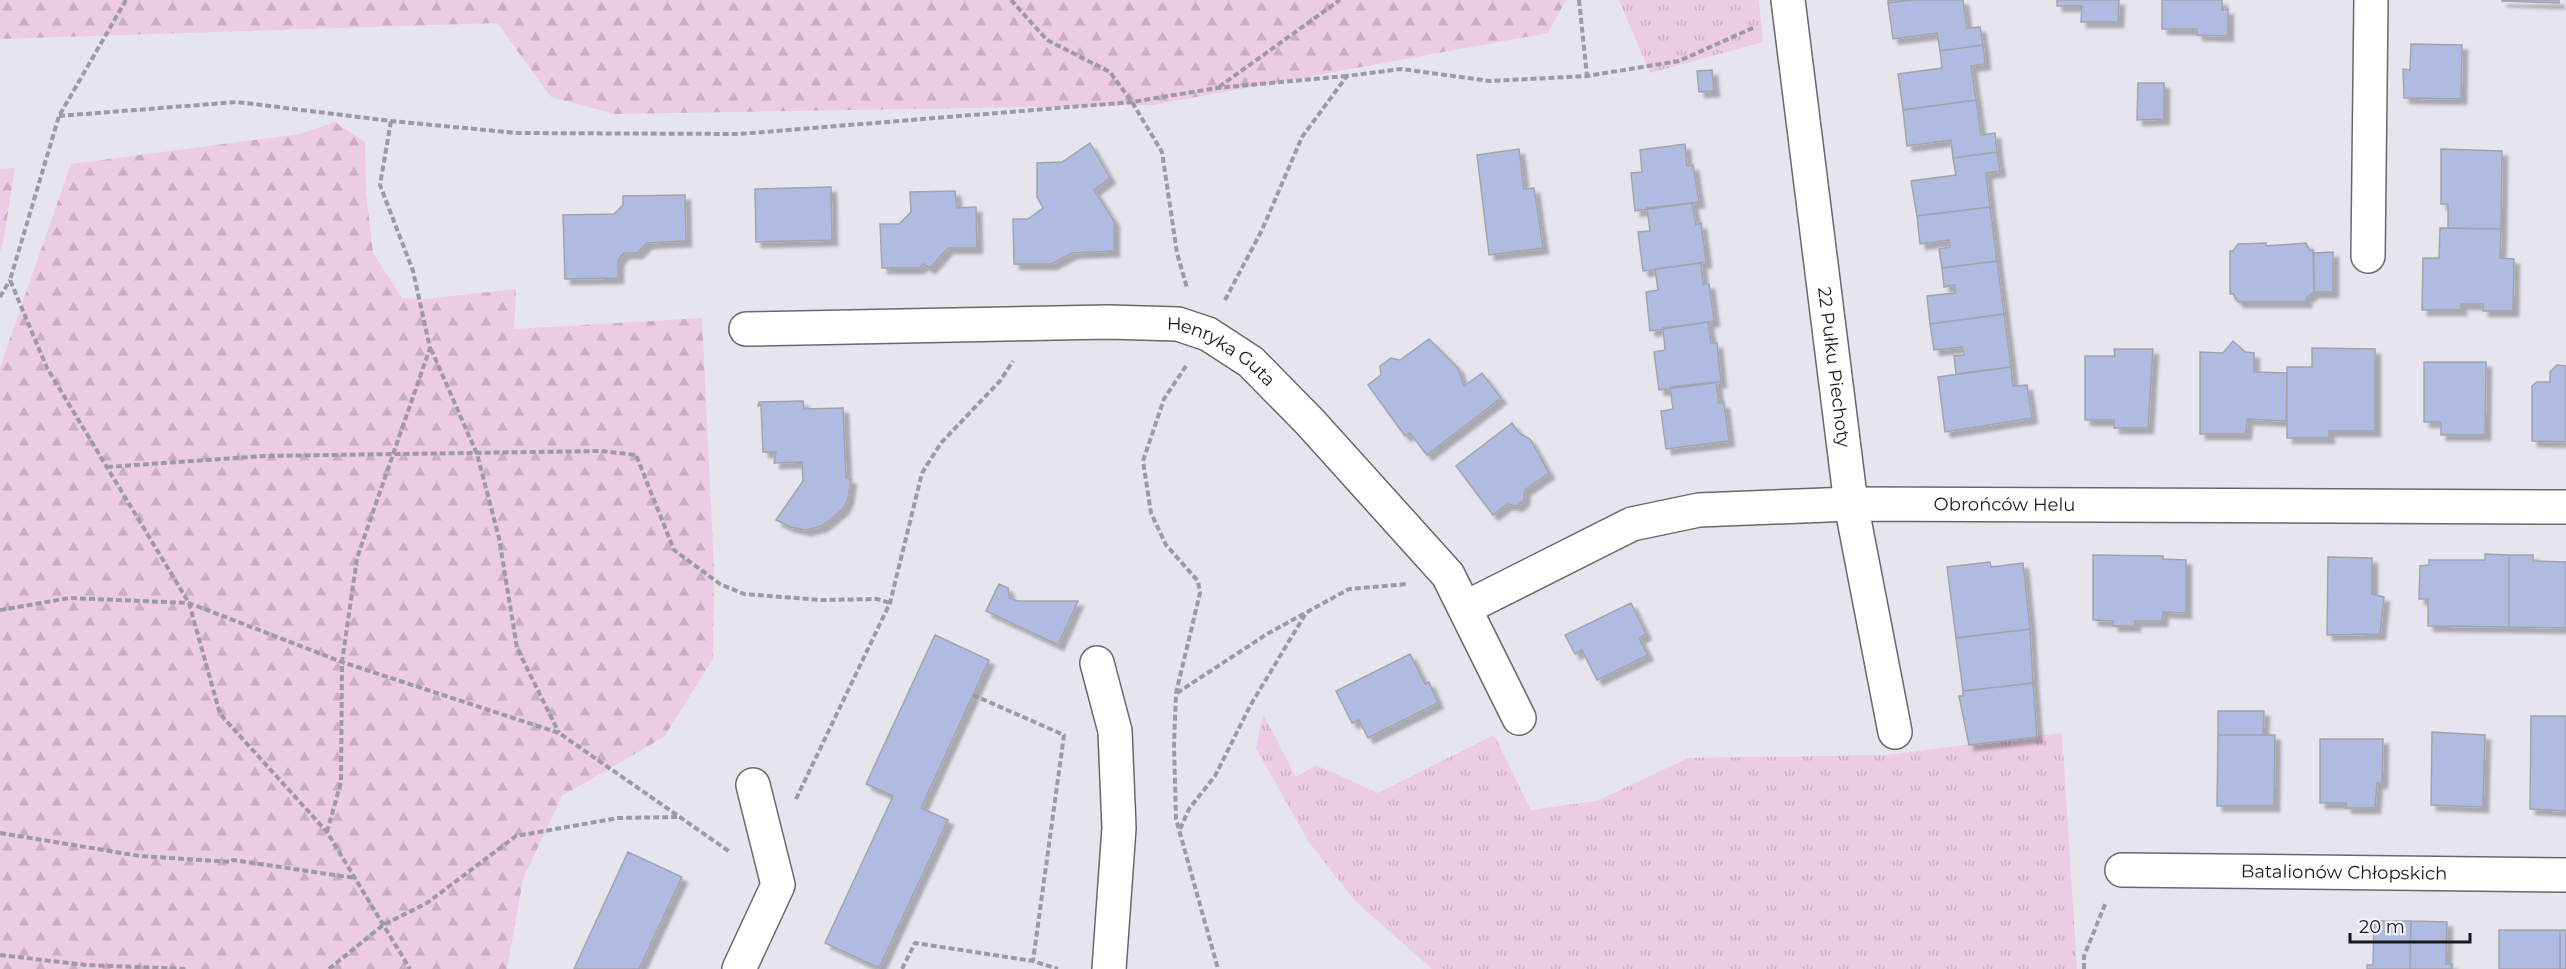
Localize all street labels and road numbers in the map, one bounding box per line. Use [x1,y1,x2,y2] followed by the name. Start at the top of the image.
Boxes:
[1813,286,1855,449] street label: 22 Pułku Piechoty
[1167,313,1280,391] street label: Henryka Guta
[1934,493,2075,516] street label: Obrońców Helu
[2241,860,2447,885] street label: Batalionów Chłopskich

